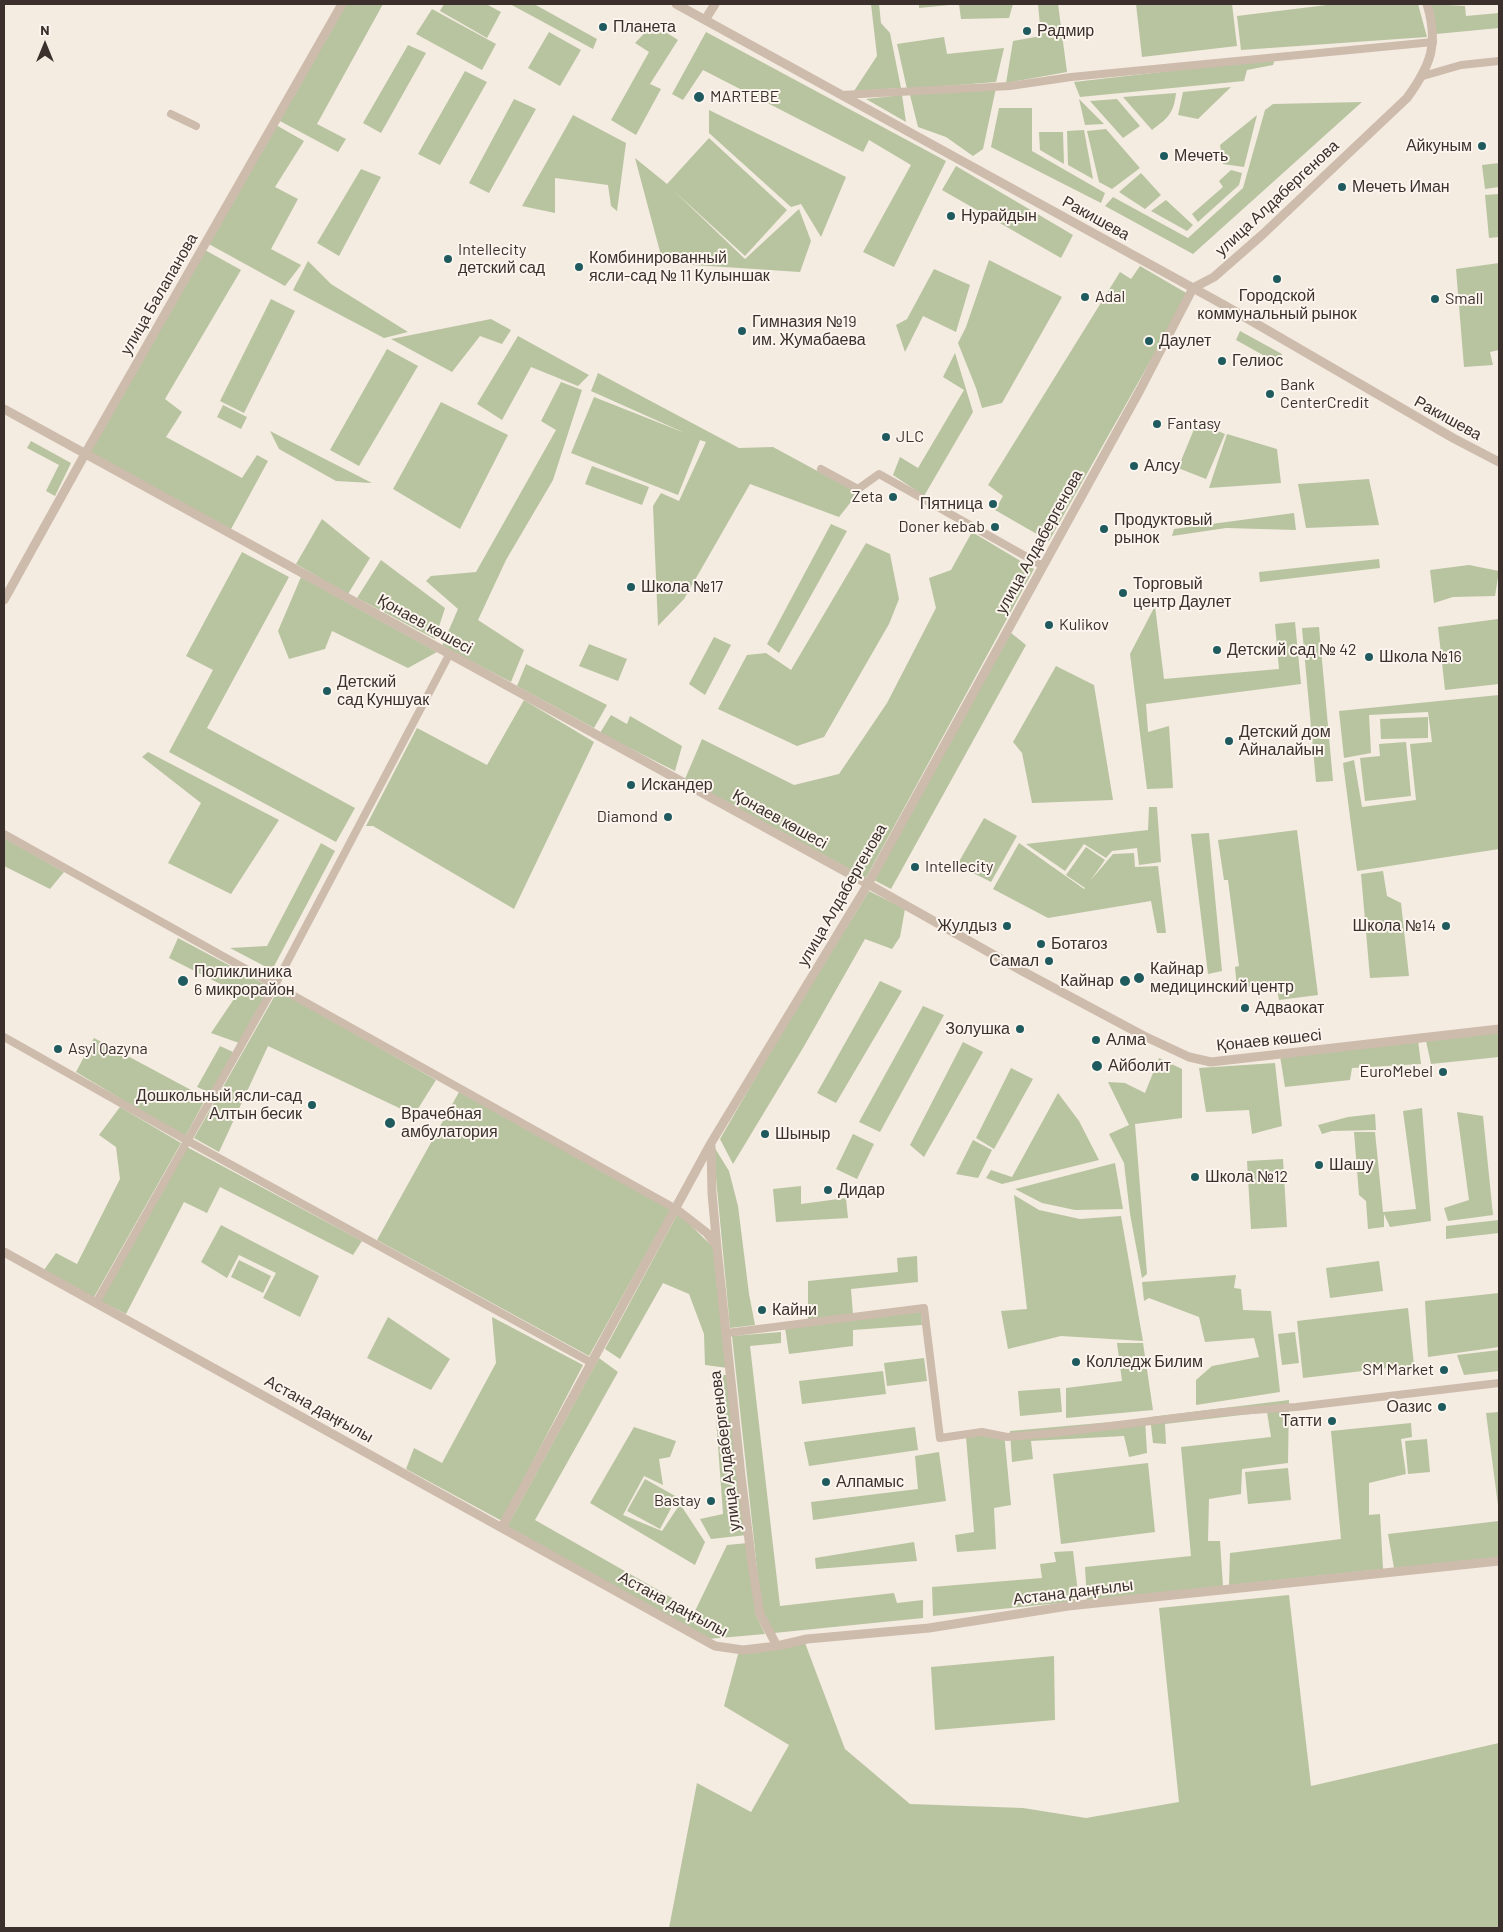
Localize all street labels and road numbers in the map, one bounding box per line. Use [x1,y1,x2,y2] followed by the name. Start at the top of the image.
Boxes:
[1211,136,1343,260] street label: улица Алдабергенова
[1059,192,1133,244] street label: Ракишева
[116,230,202,358] street label: улица Балапанова
[1411,392,1485,444] street label: Ракишева
[991,467,1087,617] street label: улица Алдабергенова
[374,590,476,658] street label: Қонаев көшесі
[729,785,831,853] street label: Қонаев көшесі
[793,820,891,970] street label: улица Алдабергенова
[1215,1025,1323,1055] street label: Қонаев көшесі
[706,1370,744,1532] street label: улица Алдабергенова
[261,1371,377,1447] street label: Астана даңғылы
[615,1567,731,1641] street label: Астана даңғылы
[1012,1575,1134,1609] street label: Астана даңғылы

